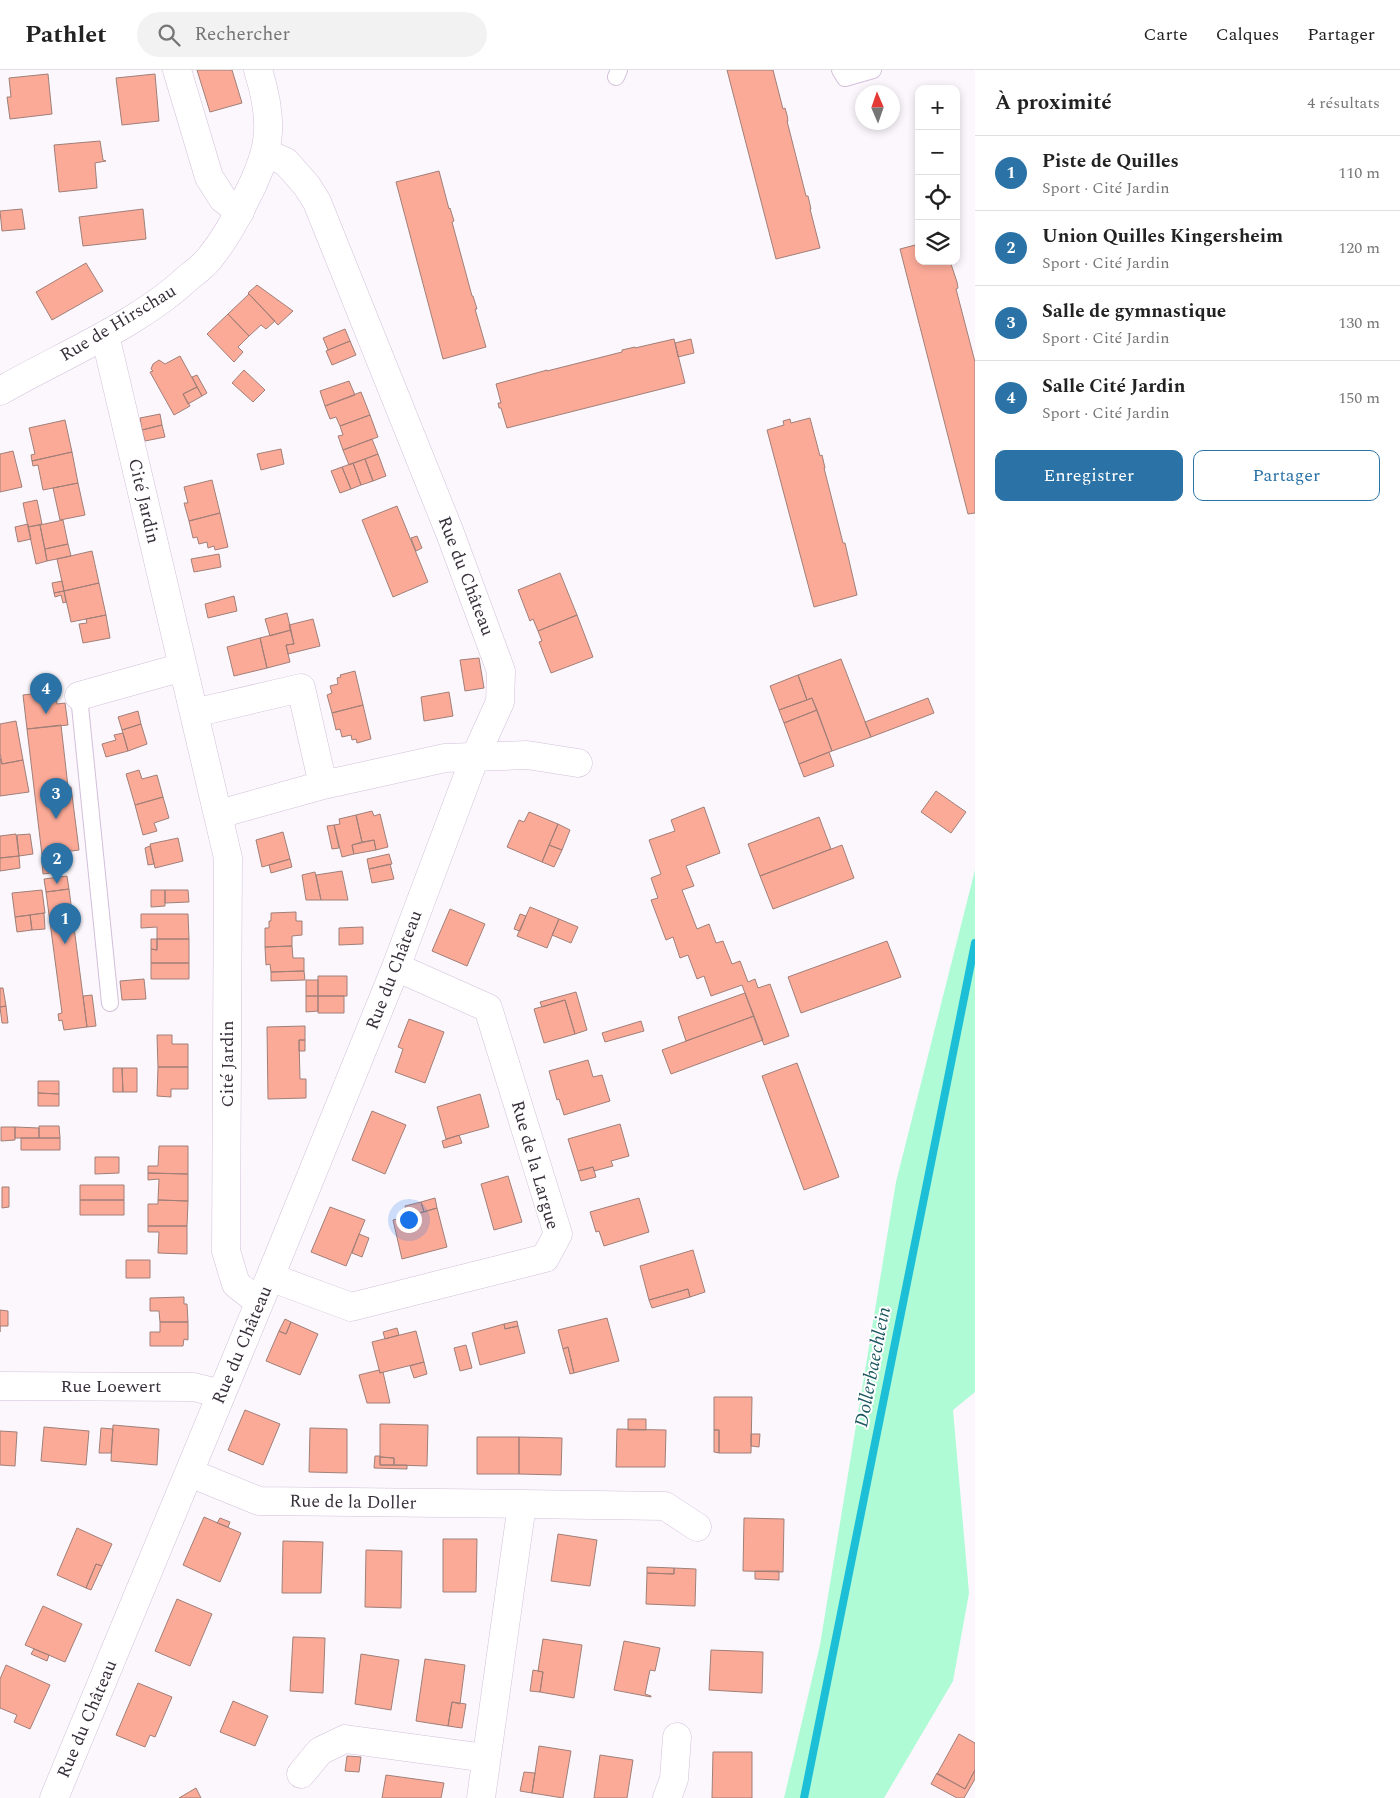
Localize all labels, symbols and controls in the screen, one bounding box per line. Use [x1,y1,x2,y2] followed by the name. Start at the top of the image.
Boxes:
[137,12,487,57] search box
[25,17,107,53] text: Pathlet
[195,20,290,49] text: Rechercher
[155,21,183,49] icon: search
[1144,21,1188,48] text: Carte
[1216,21,1279,48] text: Calques
[1307,21,1375,48] text: Partager
[855,85,900,130] north arrow
[915,85,960,265] map controls
[915,85,960,130] button: +
[995,87,1112,119] text: À proximité
[1307,91,1380,115] text: 4 résultats
[915,130,960,175] button: −
[1042,147,1179,176] text: Piste de Quilles
[1007,161,1015,185] text: 1
[1338,161,1380,185] text: 110 m
[915,175,960,220] button: locate
[1042,176,1170,200] text: Sport · Cité Jardin
[915,220,960,265] button: layers
[1042,222,1283,251] text: Union Quilles Kingersheim
[1007,236,1015,260] text: 2
[1338,236,1380,260] text: 120 m
[1042,251,1170,275] text: Sport · Cité Jardin
[55,278,181,368] street label: Rue de Hirschau
[1042,297,1226,326] text: Salle de gymnastique
[1007,311,1015,335] text: 3
[1338,311,1380,335] text: 130 m
[1042,326,1170,350] text: Sport · Cité Jardin
[1042,372,1185,401] text: Salle Cité Jardin
[1007,386,1015,410] text: 4
[1338,386,1380,410] text: 150 m
[1042,401,1170,425] text: Sport · Cité Jardin
[995,450,1183,501] button: Enregistrer
[1193,450,1380,501] button: Partager
[121,456,167,546] street label: Cité Jardin
[431,512,501,640] street label: Rue du Château
[30,673,62,714] pin: 4
[40,778,72,819] pin: 3
[41,843,73,884] pin: 2
[49,903,81,944] pin: 1
[359,906,429,1034] street label: Rue du Château
[214,1021,241,1107] street label: Cité Jardin
[504,1097,566,1233] street label: Rue de la Largue
[396,1207,422,1233] your location
[205,1282,279,1408] street label: Rue du Château
[847,1304,899,1430] water label: Dollerbaechlein
[61,1373,161,1400] street label: Rue Loewert
[289,1487,417,1517] street label: Rue de la Doller
[50,1656,124,1782] street label: Rue du Château

